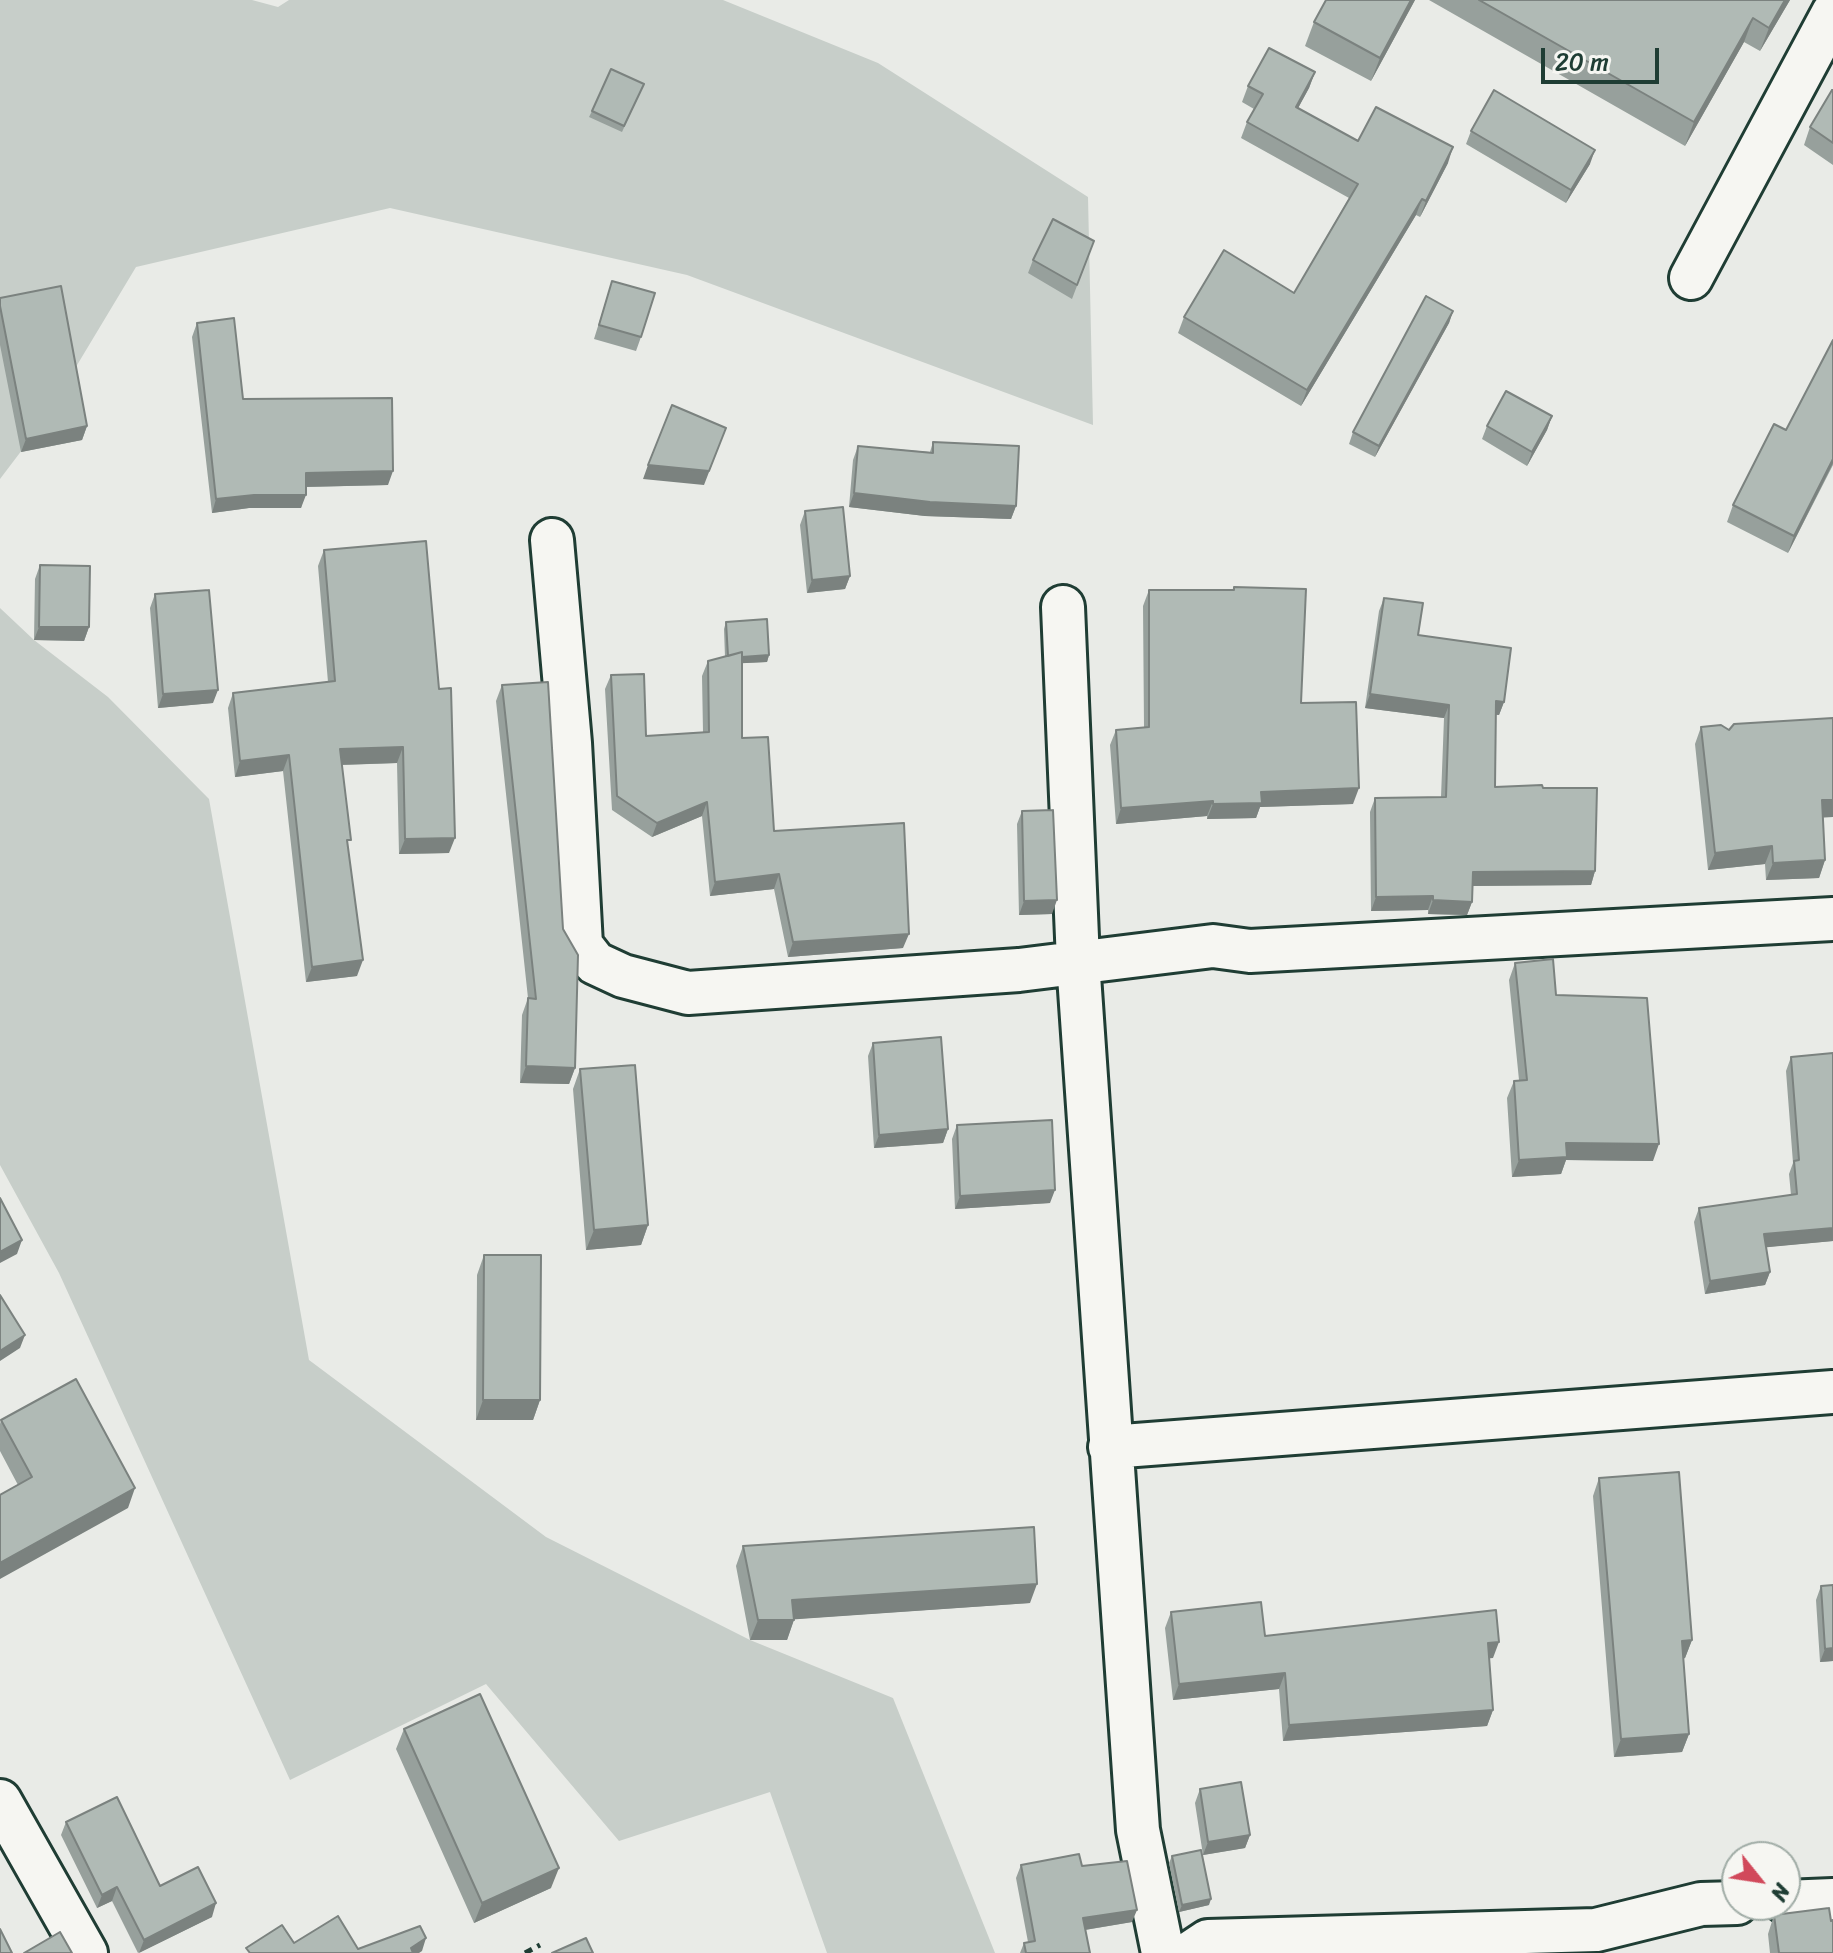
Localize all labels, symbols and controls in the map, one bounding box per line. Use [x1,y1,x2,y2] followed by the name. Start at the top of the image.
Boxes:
[1545,32,1663,82] scale bar
[1555,41,1609,83] text: 20 m
[1721,1841,1801,1921] north arrow
[1760,1876,1801,1909] text: N

